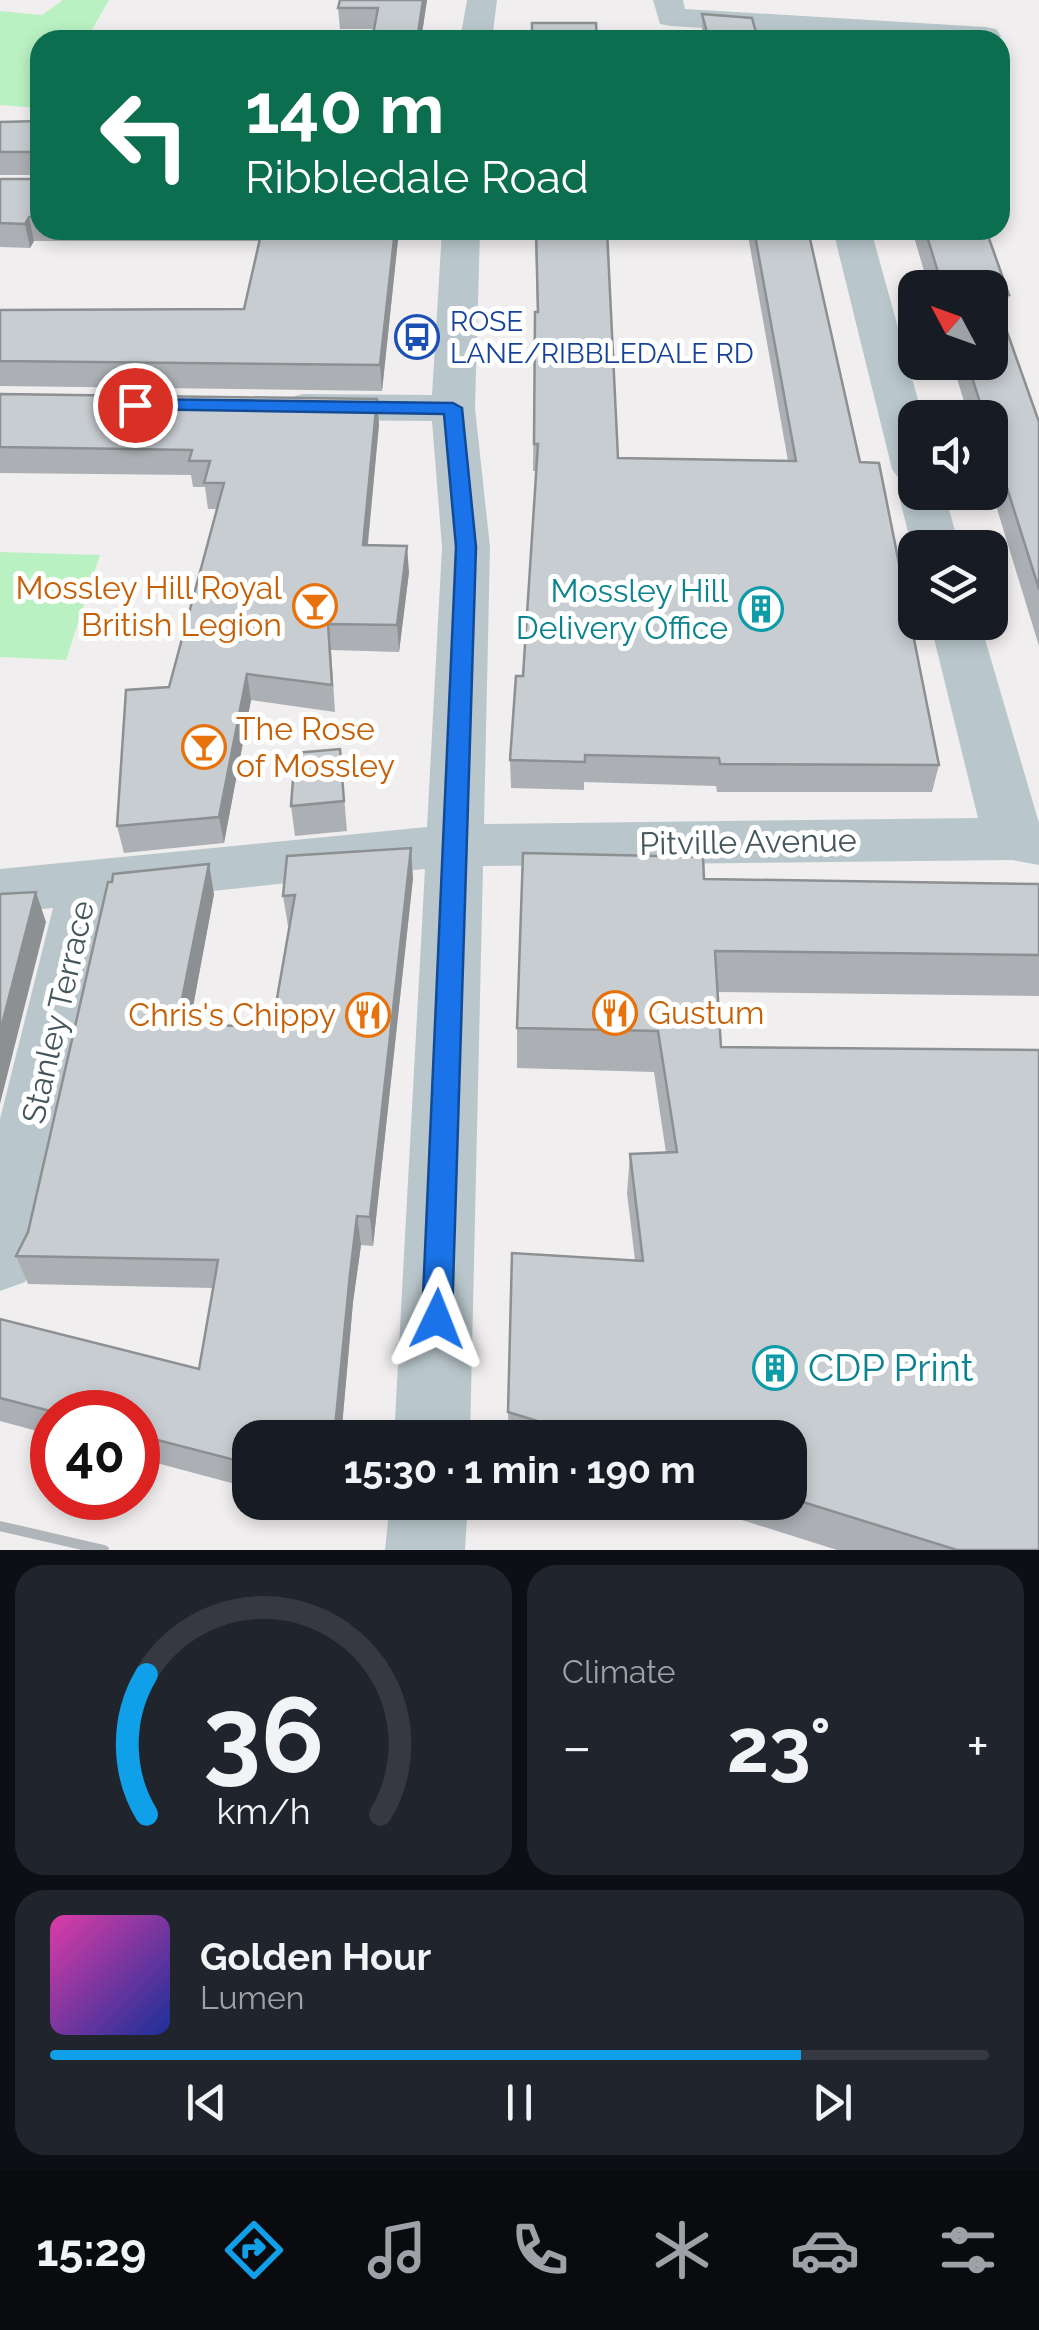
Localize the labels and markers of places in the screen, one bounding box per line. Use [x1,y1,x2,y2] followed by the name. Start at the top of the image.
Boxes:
[450,305,754,370] place label: ROSE LANE/RIBBLEDALE RD
[394,314,440,360] bus stop icon: ROSE LANE/RIBBLEDALE RD
[93,363,178,448] pin
[16,569,282,643] place label: Mossley Hill Royal British Legion
[516,572,728,646] place label: Mossley Hill Delivery Office
[292,583,338,629] bar icon: Mossley Hill Royal British Legion
[738,586,784,632] building icon: Mossley Hill Delivery Office
[236,710,395,784] place label: The Rose of Mossley
[181,724,227,770] bar icon: The Rose of Mossley
[592,990,638,1036] restaurant icon: Gustum
[345,992,391,1038] restaurant icon: Chris's Chippy
[648,994,765,1031] place label: Gustum
[128,996,336,1033] place label: Chris's Chippy
[752,1345,798,1391] building icon: CDP Print
[808,1345,974,1390] place label: CDP Print

